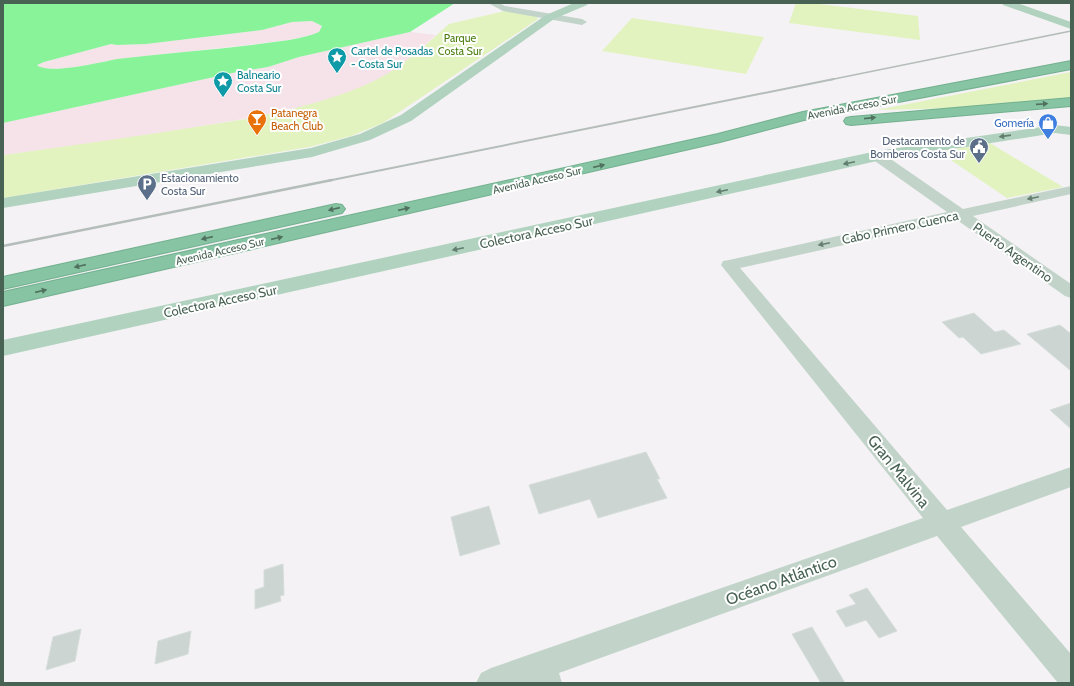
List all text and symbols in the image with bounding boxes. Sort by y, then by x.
park label: Parque Costa Sur [438,31,483,58]
place label: Cartel de Posadas - Costa Sur [351,44,434,71]
place icon: Cartel de Posadas - Costa Sur [326,46,348,74]
place label: Balneario Costa Sur [237,68,282,95]
place icon: Balneario Costa Sur [212,70,234,98]
street label: Avenida Acceso Sur [806,91,898,123]
one-way arrow [1036,101,1048,108]
place label: Patanegra Beach Club [271,106,323,133]
bar icon: Patanegra Beach Club [246,108,268,136]
shop icon: Gomería [1037,112,1059,140]
one-way arrow [864,115,876,121]
place label: Gomería [994,116,1035,130]
one-way arrow [999,133,1011,139]
place label: Destacamento de Bomberos Costa Sur [870,134,966,161]
public building icon: Destacamento de Bomberos Costa Sur [968,136,990,164]
one-way arrow [843,160,855,166]
one-way arrow [593,162,605,168]
street label: Avenida Acceso Sur [491,163,583,197]
place label: Estacionamiento Costa Sur [161,171,239,198]
parking icon: Estacionamiento Costa Sur [136,173,158,201]
one-way arrow [716,188,728,194]
one-way arrow [1027,196,1039,202]
one-way arrow [398,206,410,212]
one-way arrow [328,207,340,213]
street label: Cabo Primero Cuenca [840,207,960,247]
street label: Colectora Acceso Sur [478,212,595,252]
street label: Puerto Argentino [970,219,1056,285]
street label: Avenida Acceso Sur [174,234,266,268]
one-way arrow [271,234,283,240]
one-way arrow [201,235,213,241]
one-way arrow [818,241,830,247]
one-way arrow [452,246,465,252]
one-way arrow [74,263,86,269]
street label: Colectora Acceso Sur [162,281,279,321]
one-way arrow [35,287,47,293]
street label: Gran Malvina [864,431,934,512]
street label: Océano Atlántico [723,552,839,609]

